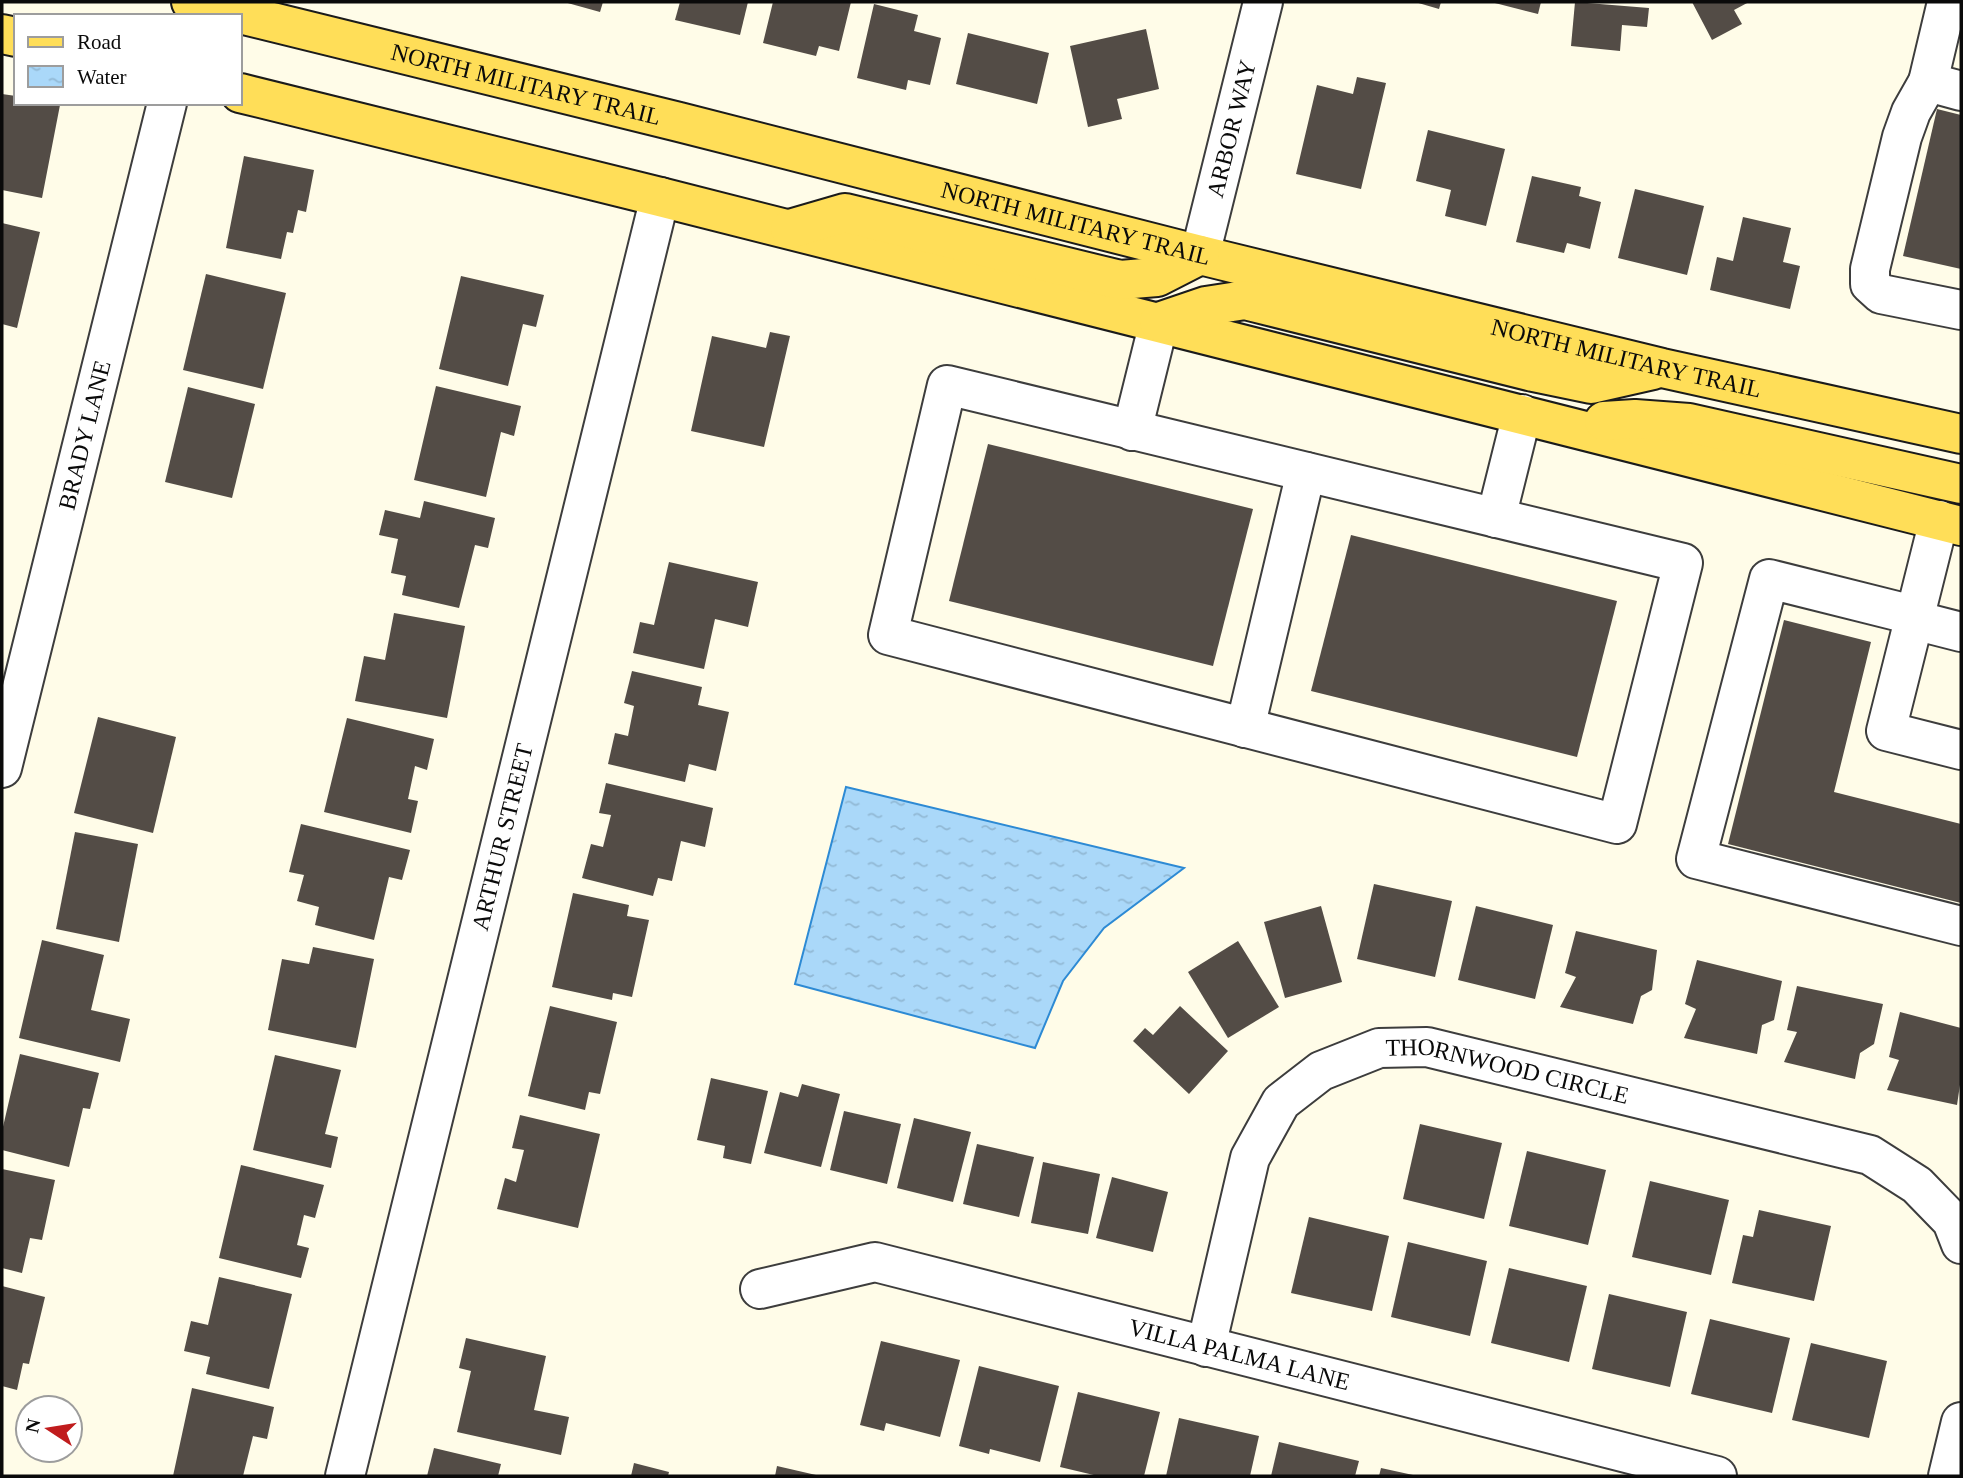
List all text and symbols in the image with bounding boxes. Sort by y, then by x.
legend [14,14,242,105]
text: Road [77,30,122,54]
street label: NORTH MILITARY TRAIL [389,39,664,130]
street label: ARBOR WAY [1202,57,1261,200]
text: Water [77,65,127,89]
street label: NORTH MILITARY TRAIL [938,176,1213,270]
street label: NORTH MILITARY TRAIL [1489,314,1764,403]
street label: BRADY LANE [54,358,116,513]
street label: ARTHUR STREET [467,741,538,933]
street label: THORNWOOD CIRCLE [1385,1034,1632,1109]
street label: VILLA PALMA LANE [1126,1314,1353,1395]
north arrow [14,1394,84,1464]
text: N [21,1416,45,1434]

